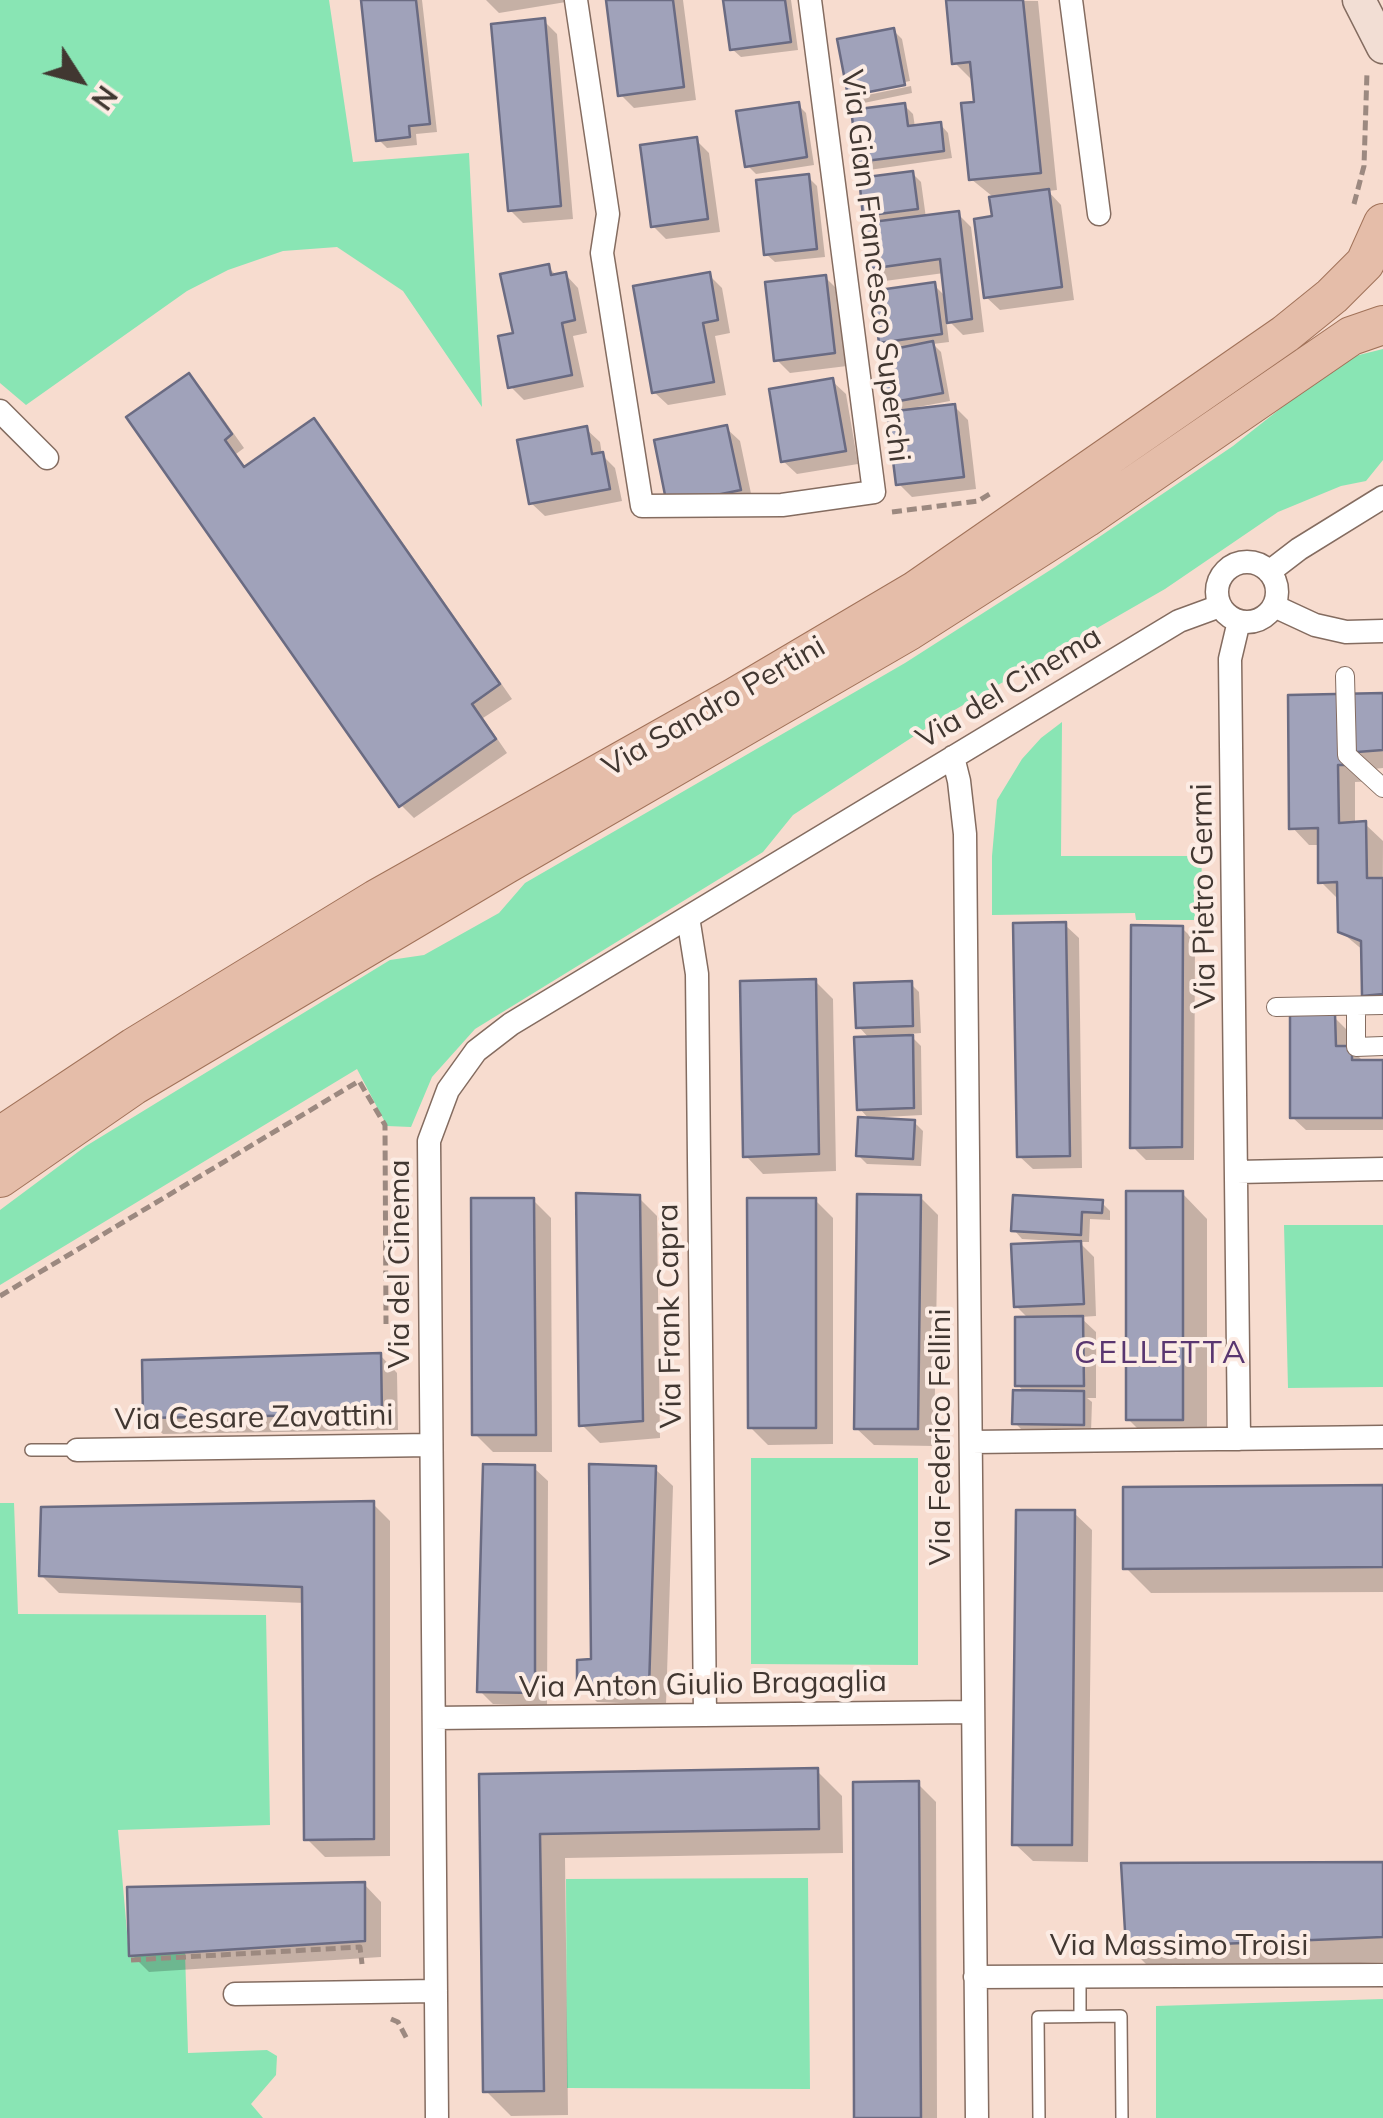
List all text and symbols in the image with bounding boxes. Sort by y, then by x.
north arrow [30,30,130,130]
street label: Via Gian Francesco Superchi [833,68,917,464]
text: N [84,79,125,117]
street label: Via del Cinema [910,619,1108,757]
street label: Via Sandro Pertini [596,629,832,785]
street label: Via Pietro Germi [1184,783,1224,1009]
street label: Via del Cinema [382,1159,418,1369]
street label: Via Frank Capra [650,1203,690,1429]
street label: Via Federico Fellini [923,1308,959,1566]
district label: CELLETTA [1074,1334,1248,1372]
street label: Via Cesare Zavattini [114,1398,394,1438]
street label: Via Anton Giulio Bragaglia [519,1664,887,1706]
street label: Via Massimo Troisi [1050,1928,1308,1964]

